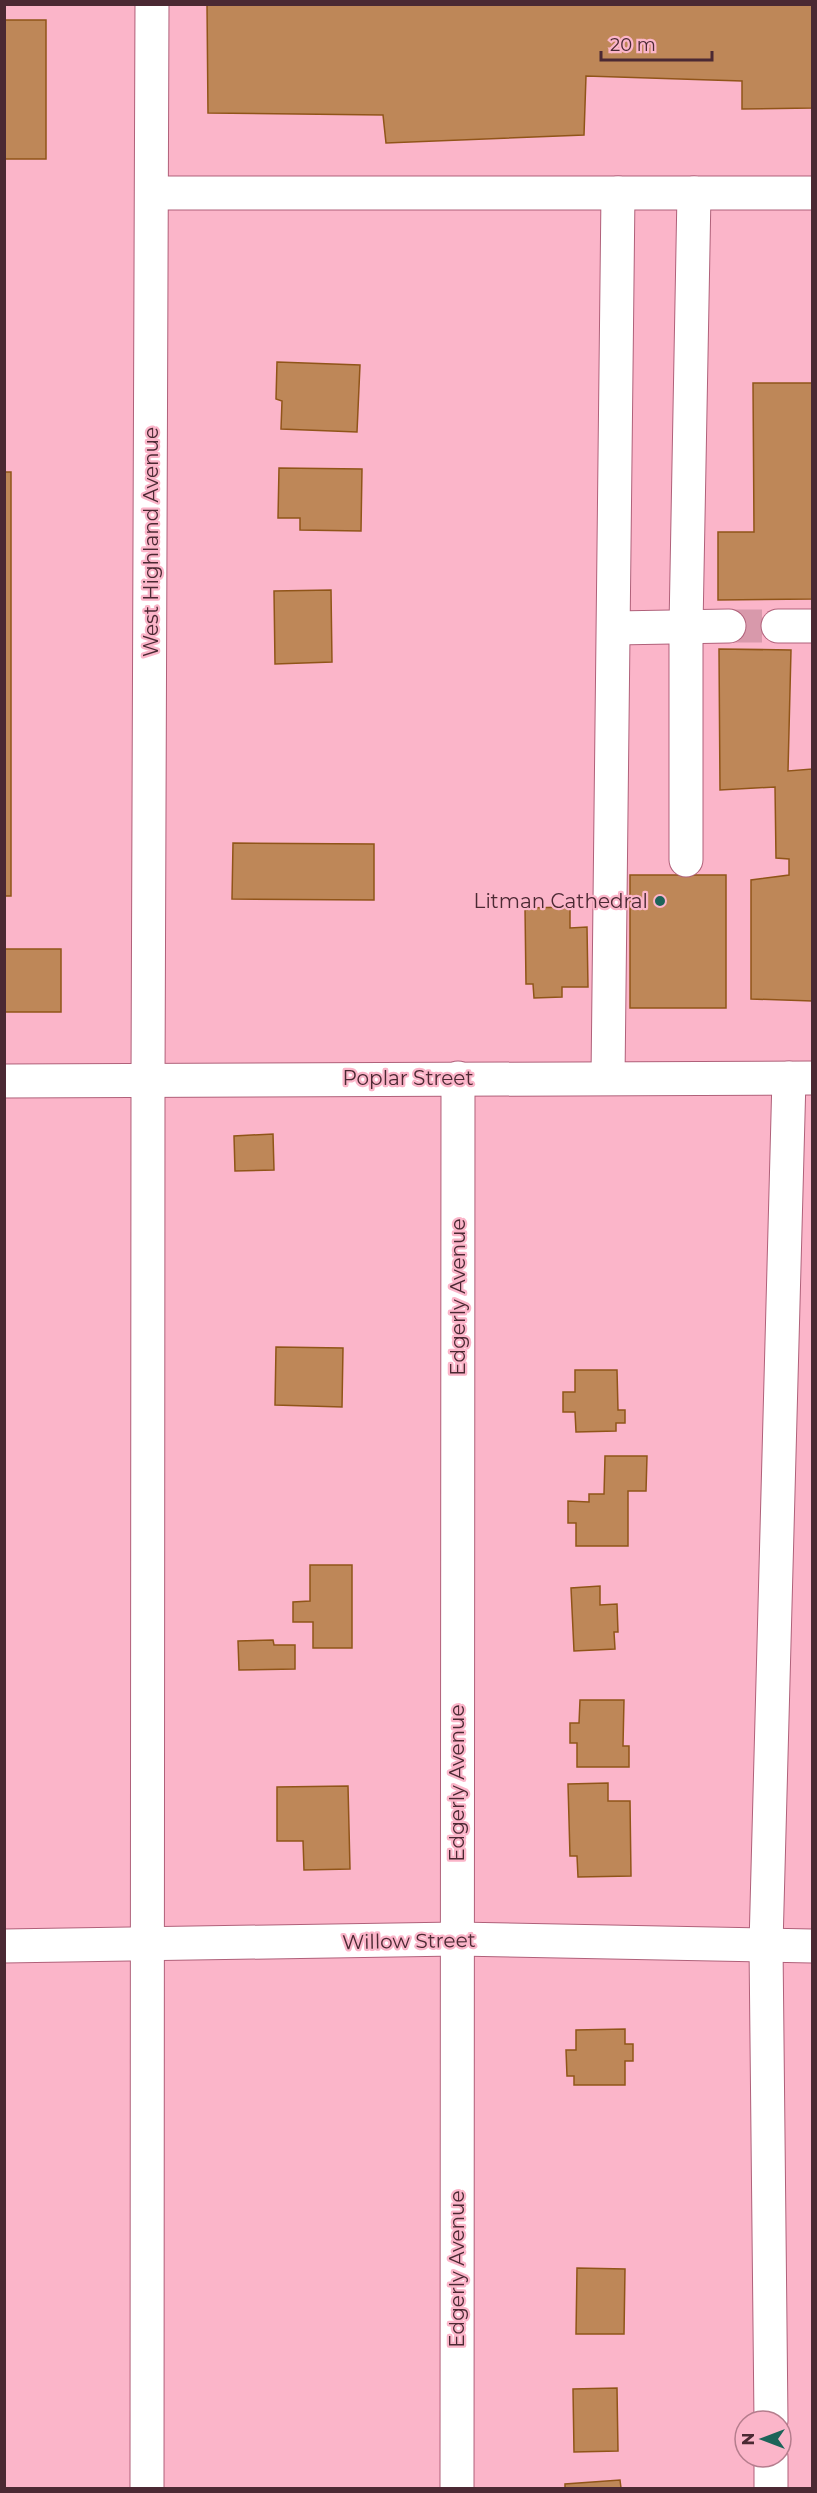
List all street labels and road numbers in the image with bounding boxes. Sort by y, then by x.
street label: West Highland Avenue [139,427,163,657]
street label: Poplar Street [342,1066,474,1090]
street label: Edgerly Avenue [446,1218,470,1376]
street label: Edgerly Avenue [445,1704,469,1862]
street label: Willow Street [342,1928,476,1954]
street label: Edgerly Avenue [445,2190,469,2348]

